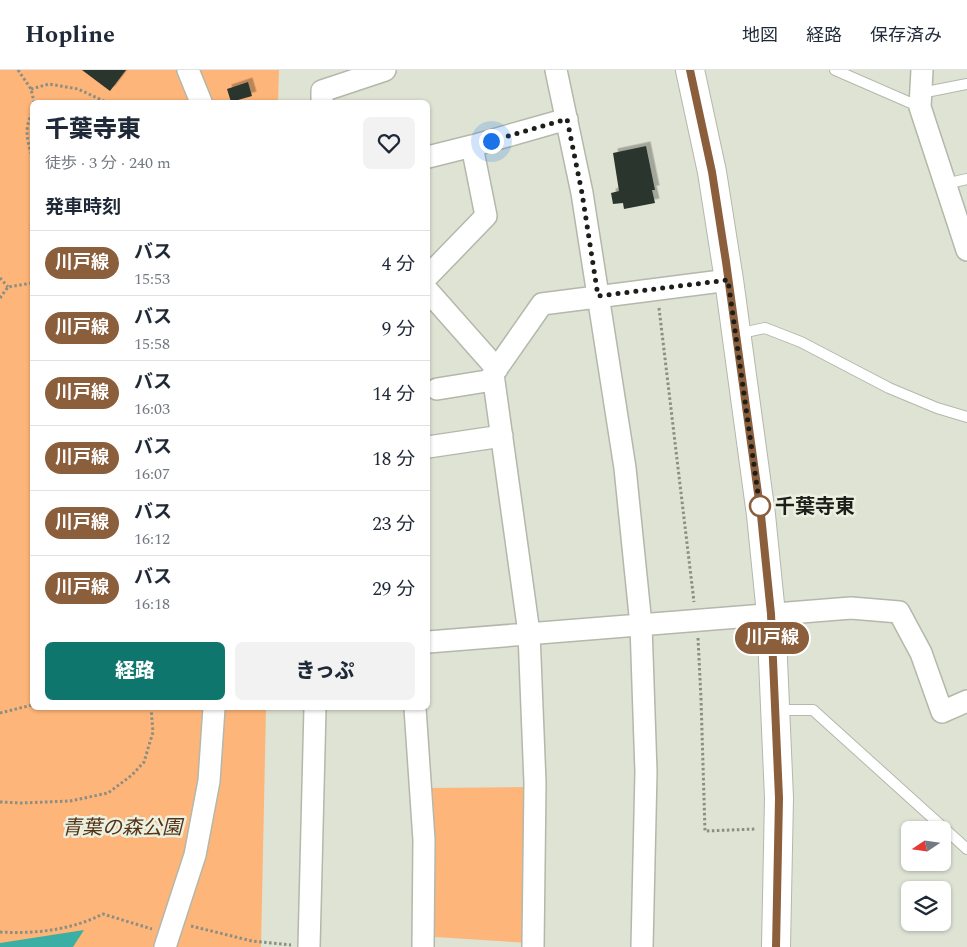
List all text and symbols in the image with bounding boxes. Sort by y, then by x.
text: Hopline [25,17,115,53]
text: 地図 [742,22,778,49]
text: 経路 [806,22,842,49]
text: 保存済み [870,22,942,49]
text: 千葉寺東 [45,112,141,148]
button: heart [363,117,415,169]
your location [479,129,504,154]
text: 徒歩 · 3 分 · 240 m [45,151,171,175]
text: 発車時刻 [45,193,121,222]
text: バス [134,238,172,267]
text: 川戸線 [55,249,109,276]
text: 4 分 [382,250,415,279]
text: 15:53 [134,267,170,291]
text: バス [134,303,172,332]
text: 川戸線 [55,314,109,341]
text: 9 分 [382,315,415,344]
text: 15:58 [134,332,170,356]
text: バス [134,368,172,397]
text: 川戸線 [55,379,109,406]
text: 14 分 [372,380,415,409]
text: 16:03 [134,397,170,421]
text: バス [134,433,172,462]
text: 川戸線 [55,444,109,471]
text: 18 分 [372,445,415,474]
text: 16:07 [134,462,170,486]
place label: 千葉寺東 [775,492,855,522]
marker: 千葉寺東 [749,495,771,517]
text: バス [134,498,172,527]
text: 川戸線 [55,509,109,536]
text: 23 分 [372,510,415,539]
text: 16:12 [134,527,170,551]
text: バス [134,563,172,592]
text: 川戸線 [55,574,109,601]
text: 29 分 [372,575,415,604]
text: 16:18 [134,592,170,616]
line badge: 川戸線 [743,622,801,654]
text: 川戸線 [745,624,799,651]
button: 経路 [45,642,225,700]
button: きっぷ [235,642,415,700]
park label: 青葉の森公園 [62,813,185,843]
north arrow [901,821,951,871]
map controls [901,821,951,931]
button: layers [901,881,951,931]

